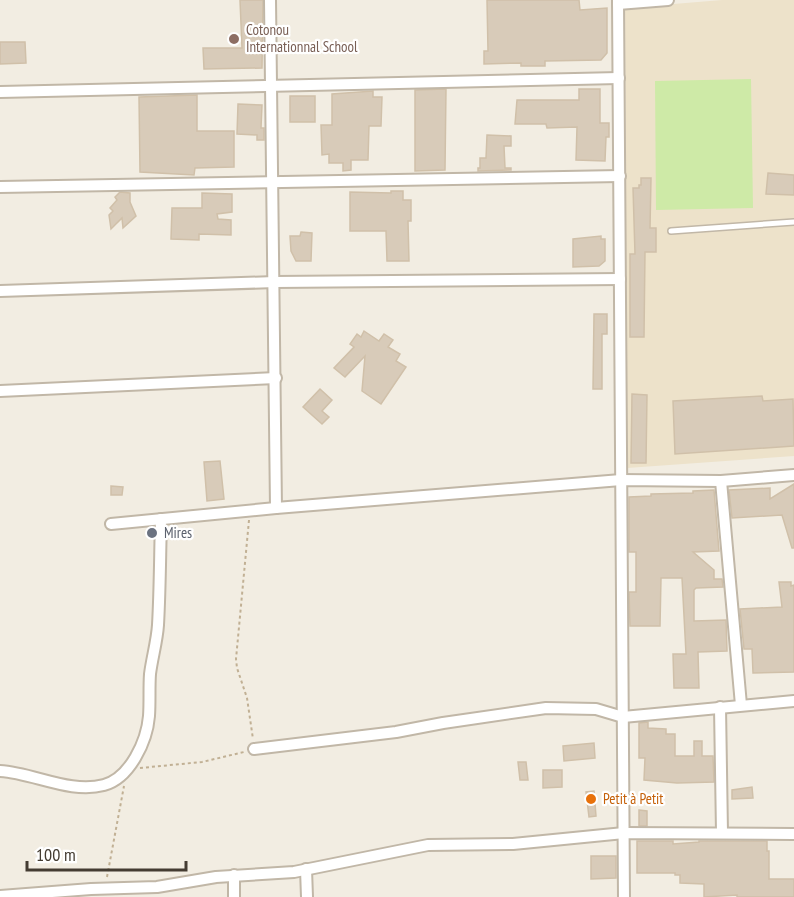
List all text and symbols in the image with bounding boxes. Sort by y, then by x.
place label: Cotonou Internationnal School [246,20,358,56]
marker: Cotonou Internationnal School [227,32,241,46]
place label: Mires [164,523,192,542]
marker: Mires [145,526,159,540]
place label: Petit à Petit [603,789,663,808]
marker: Petit à Petit [584,792,598,806]
scale bar [27,834,186,872]
text: 100 m [36,843,76,866]

